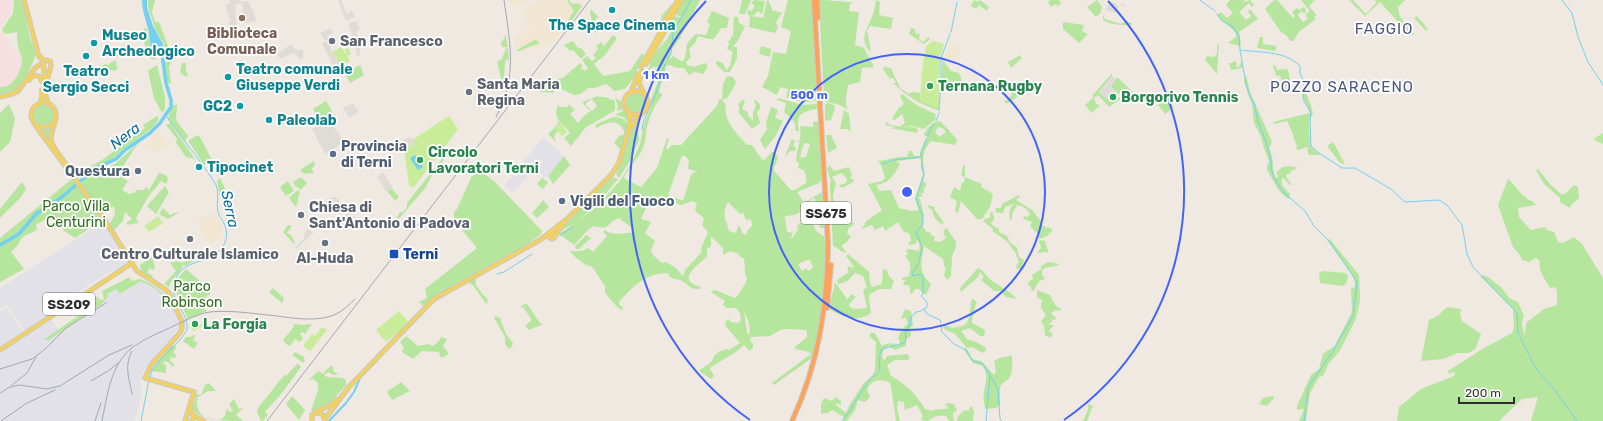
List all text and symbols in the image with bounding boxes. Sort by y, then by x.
marker: The Space Cinema [607,5,617,15]
marker: Biblioteca Comunale [237,13,247,23]
place label: The Space Cinema [548,17,676,34]
district label: FAGGIO [1355,20,1413,38]
place label: Biblioteca Comunale [207,25,277,58]
place label: Museo Archeologico [102,27,195,60]
place label: San Francesco [340,33,443,50]
marker: San Francesco [327,36,337,46]
marker: Museo Archeologico [89,38,99,48]
marker: Teatro Sergio Secci [81,51,91,61]
place label: Teatro comunale Giuseppe Verdi [236,61,353,94]
place label: Teatro Sergio Secci [43,63,129,96]
text: 1 km [643,68,669,82]
marker: Teatro comunale Giuseppe Verdi [223,72,233,82]
place label: Santa Maria Regina [477,76,560,109]
place label: Ternana Rugby [938,78,1043,95]
district label: POZZO SARACENO [1270,78,1414,96]
marker: Ternana Rugby [925,81,935,91]
marker: Santa Maria Regina [464,87,474,97]
text: 500 m [790,88,828,102]
place label: Borgorivo Tennis [1121,89,1239,106]
marker: Borgorivo Tennis [1108,92,1118,102]
place label: GC2 [203,98,232,115]
marker: GC2 [235,101,245,111]
place label: Paleolab [277,112,337,129]
marker: Paleolab [264,115,274,125]
water label: Nera [106,119,144,153]
place label: Provincia di Terni [341,138,407,171]
place label: Circolo Lavoratori Terni [428,144,539,177]
marker: Provincia di Terni [328,149,338,159]
marker: Circolo Lavoratori Terni [415,155,425,165]
place label: Tipocinet [207,159,274,176]
marker: Tipocinet [194,162,204,172]
place label: Questura [65,163,130,180]
marker: Questura [133,166,143,176]
centre of rings [900,185,914,199]
water label: Serra [217,189,243,230]
place label: Vigili del Fuoco [570,193,675,210]
marker: Vigili del Fuoco [557,196,567,206]
park label: Parco Villa Centurini [42,198,110,231]
place label: Chiesa di Sant'Antonio di Padova [309,199,470,232]
road number: SS675 [801,202,851,224]
marker: Chiesa di Sant'Antonio di Padova [296,210,306,220]
marker: Centro Culturale Islamico [185,234,195,244]
marker: Al-Huda [320,238,330,248]
place label: Centro Culturale Islamico [101,246,279,263]
place label: Terni [403,246,438,263]
marker: Terni [388,248,400,260]
place label: Al-Huda [296,250,354,267]
park label: Parco Robinson [162,278,222,311]
road number: SS209 [43,293,95,315]
place label: La Forgia [203,316,267,333]
marker: La Forgia [190,319,200,329]
scale bar [1459,379,1514,405]
text: 200 m [1465,386,1501,400]

